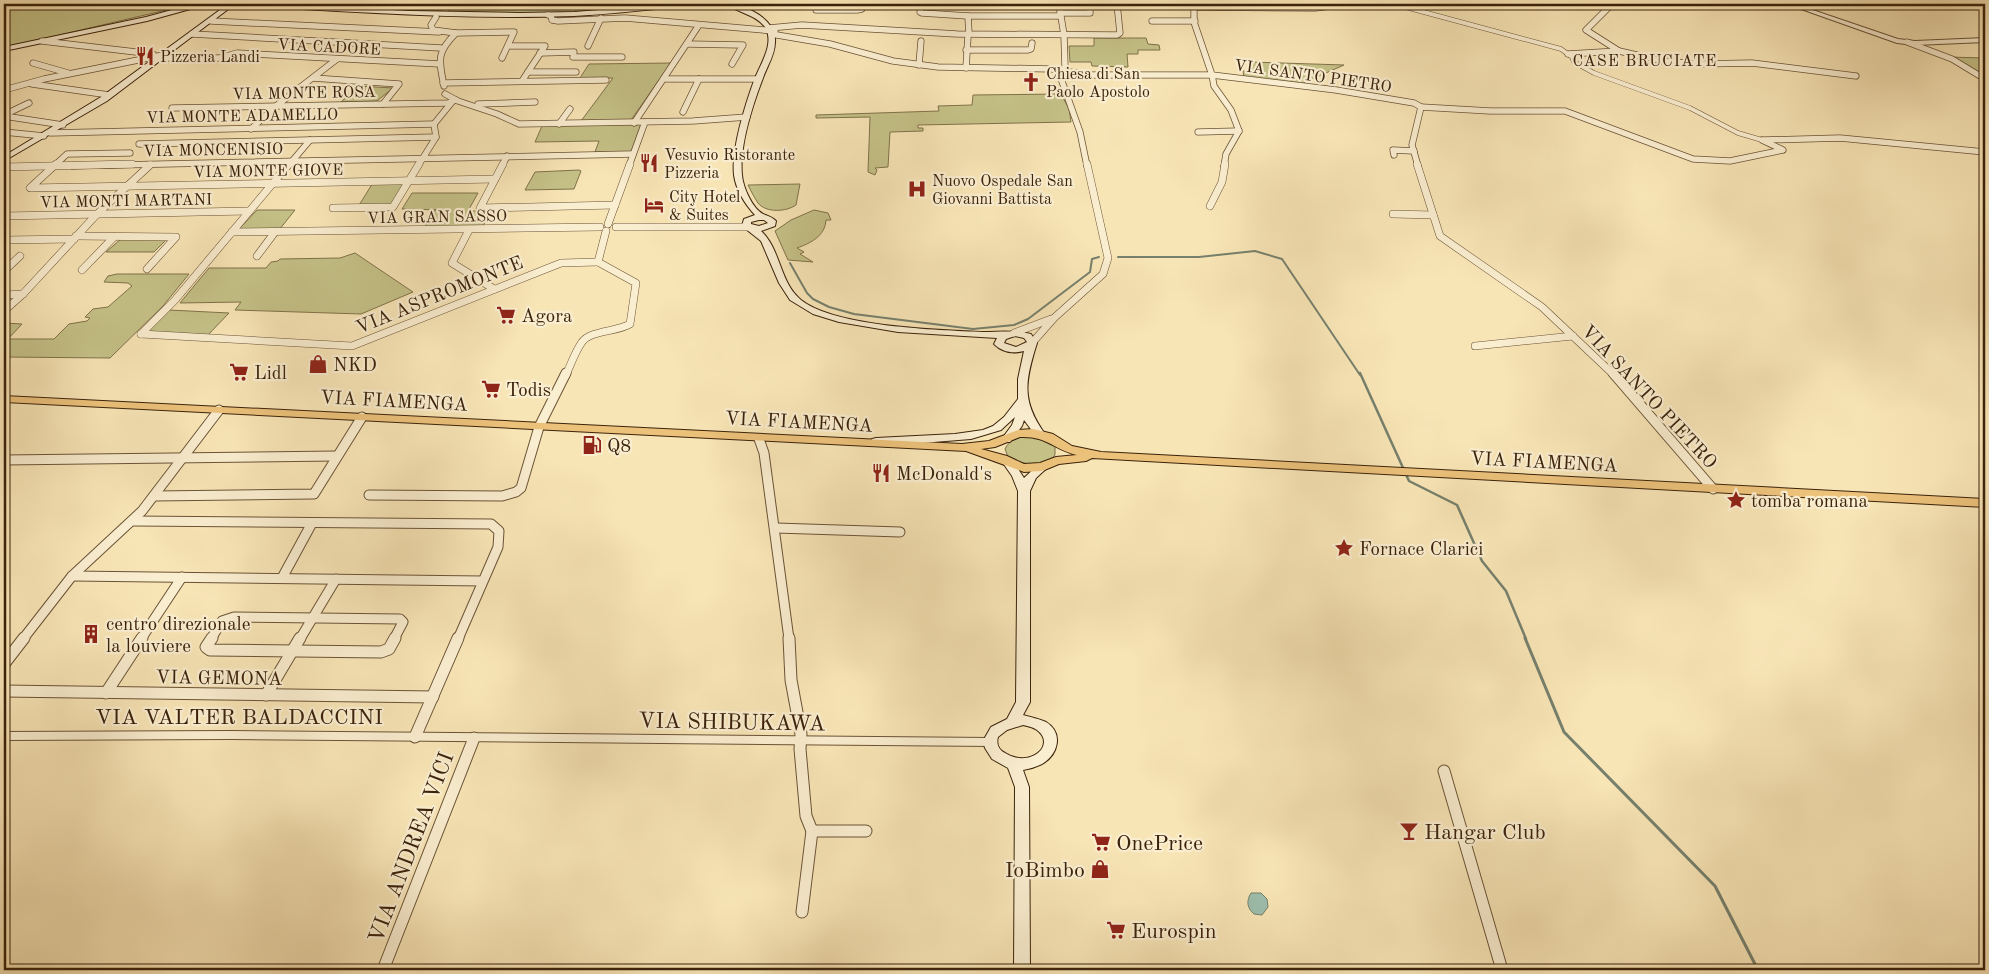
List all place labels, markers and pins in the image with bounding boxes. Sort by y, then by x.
restaurant icon: Pizzeria Landi [134,45,156,67]
place label: Pizzeria Landi [160,50,260,66]
place label: Chiesa di San Paolo Apostolo [1046,67,1150,101]
church icon: Chiesa di San Paolo Apostolo [1020,71,1042,93]
place label: Vesuvio Ristorante Pizzeria [664,148,795,182]
restaurant icon: Vesuvio Ristorante Pizzeria [638,152,660,174]
place label: Nuovo Ospedale San Giovanni Battista [932,174,1073,208]
hospital icon: Nuovo Ospedale San Giovanni Battista [906,178,928,200]
place label: City Hotel & Suites [669,190,740,224]
hotel icon: City Hotel & Suites [643,194,665,216]
supermarket icon: Agora [495,304,517,326]
place label: Agora [521,308,573,327]
shop icon: NKD [307,353,329,375]
place label: NKD [333,357,377,376]
supermarket icon: Lidl [228,361,250,383]
place label: Lidl [254,365,287,384]
supermarket icon: Todis [480,378,502,400]
place label: Todis [506,382,551,401]
fuel station icon: Q8 [581,434,603,456]
place label: Q8 [607,438,631,457]
restaurant icon: McDonald's [870,462,892,484]
place label: McDonald's [896,466,992,485]
place icon: tomba romana [1725,489,1747,511]
place label: tomba romana [1751,493,1869,512]
place icon: Fornace Clarici [1333,537,1355,559]
place label: Fornace Clarici [1359,541,1483,560]
place label: centro direzionale la louviere [106,616,250,657]
building icon: centro direzionale la louviere [80,623,102,645]
bar icon: Hangar Club [1398,820,1420,842]
place label: Hangar Club [1424,822,1546,844]
supermarket icon: OnePrice [1090,831,1112,853]
place label: OnePrice [1116,833,1203,855]
shop icon: IoBimbo [1089,858,1111,880]
place label: IoBimbo [1005,860,1085,882]
supermarket icon: Eurospin [1105,919,1127,941]
place label: Eurospin [1131,921,1217,943]

